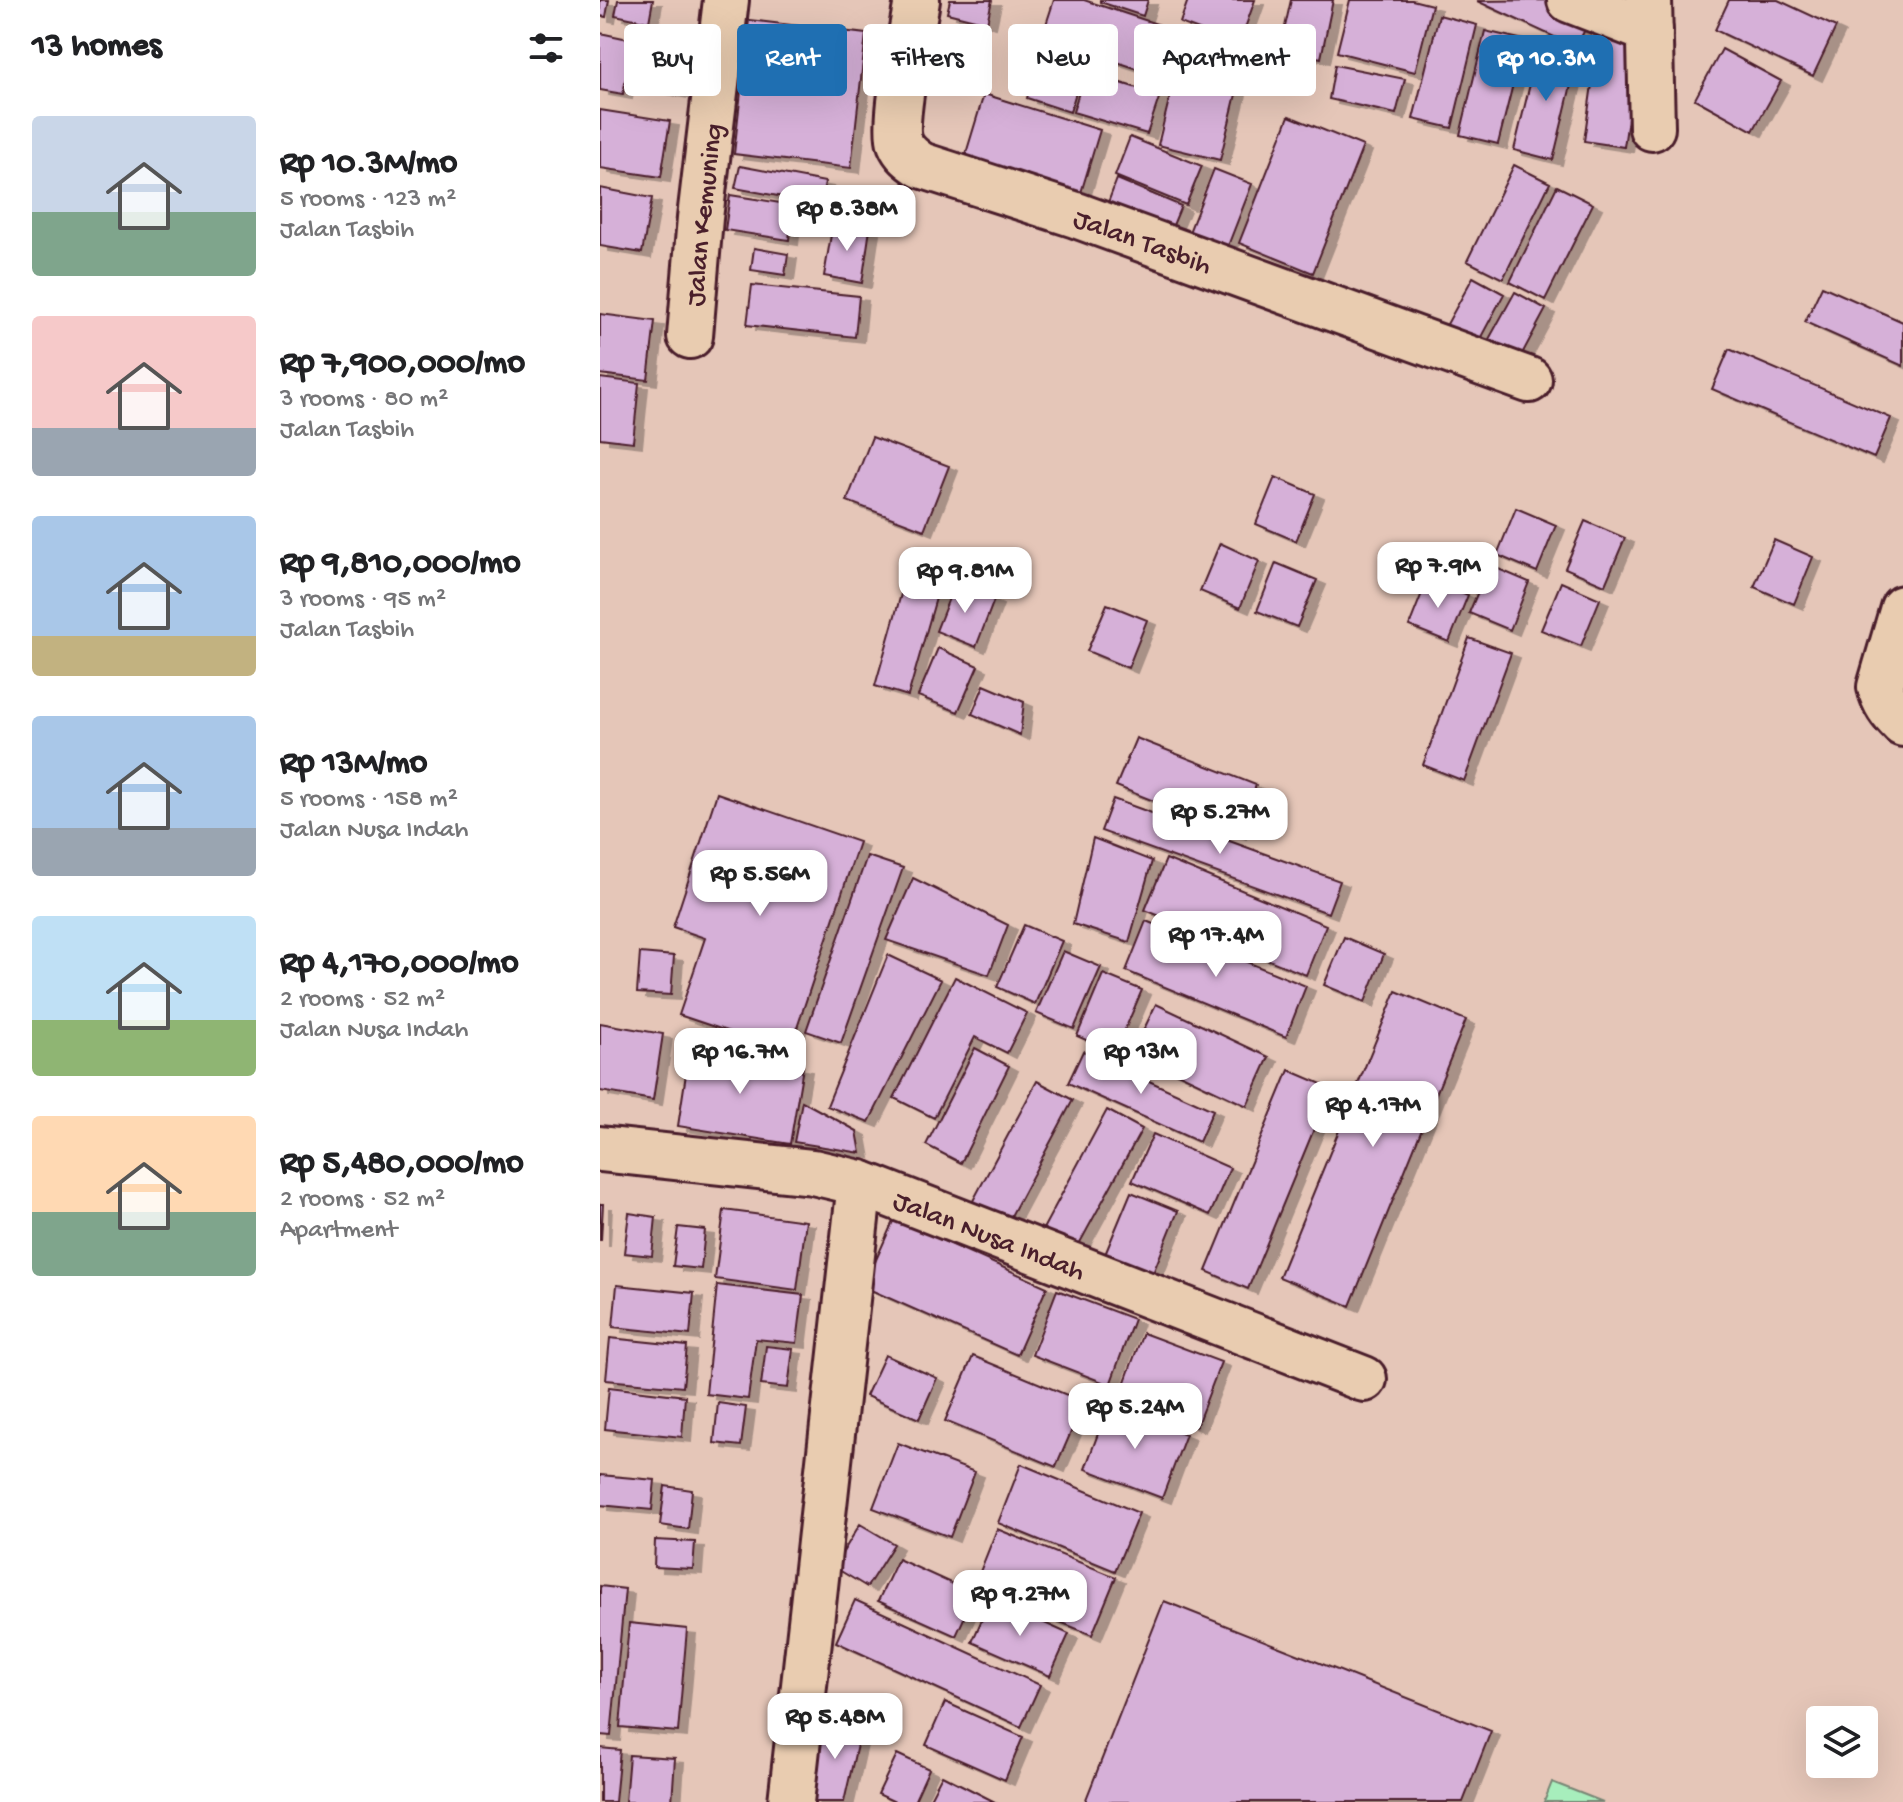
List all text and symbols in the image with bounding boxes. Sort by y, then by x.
chip: Buy [624,24,721,96]
chip: Rent [737,24,847,96]
chip: Filters [863,24,992,96]
chip: New [1008,24,1118,96]
chip: Apartment [1134,24,1316,96]
icon: filters [524,26,568,70]
text: 13 homes [32,28,162,68]
pin: Rp 10.3M [1463,35,1629,103]
text: Rp 10.3M [1497,45,1595,76]
street label: Jalan Kemuning [681,122,732,308]
text: Rp 10.3M/mo [280,145,458,185]
icon: home [96,148,192,244]
text: 5 rooms · 123 m² [280,185,456,216]
pin: Rp 8.38M [764,185,930,253]
text: Rp 8.38M [797,195,897,226]
street label: Jalan Tasbih [1068,203,1215,284]
text: Jalan Tasbih [280,216,414,247]
text: Rp 7,900,000/mo [280,345,525,385]
icon: home [96,348,192,444]
text: 3 rooms · 80 m² [280,385,448,416]
text: Jalan Tasbih [280,416,414,447]
pin: Rp 7.9M [1364,542,1512,610]
text: Rp 9,810,000/mo [280,545,521,585]
pin: Rp 9.81M [882,547,1048,615]
icon: home [96,548,192,644]
text: Rp 7.9M [1395,552,1481,583]
text: Rp 9.81M [917,557,1013,588]
text: 3 rooms · 95 m² [280,585,446,616]
text: Jalan Tasbih [280,616,414,647]
text: Rp 13M/mo [280,745,428,785]
icon: home [96,748,192,844]
text: 5 rooms · 158 m² [280,785,458,816]
pin: Rp 5.27M [1137,788,1303,856]
text: Rp 5.27M [1171,798,1269,829]
text: Jalan Nusa Indah [280,816,468,847]
pin: Rp 5.56M [677,850,843,918]
text: Rp 5.56M [710,860,810,891]
pin: Rp 17.4M [1133,911,1299,979]
text: Rp 17.4M [1168,921,1264,952]
text: Rp 4,170,000/mo [280,945,519,985]
icon: home [96,948,192,1044]
text: 2 rooms · 52 m² [280,985,445,1016]
text: Jalan Nusa Indah [280,1016,468,1047]
pin: Rp 16.7M [657,1028,823,1096]
pin: Rp 13M [1076,1028,1206,1096]
text: Rp 16.7M [692,1038,788,1069]
text: Rp 13M [1104,1038,1178,1069]
pin: Rp 4.17M [1290,1081,1456,1149]
text: Rp 4.17M [1325,1091,1421,1122]
text: Rp 5,480,000/mo [280,1145,524,1185]
icon: home [96,1148,192,1244]
text: 2 rooms · 52 m² [280,1185,445,1216]
street label: Jalan Nusa Indah [888,1186,1089,1290]
text: Apartment [280,1216,397,1247]
pin: Rp 5.24M [1052,1383,1218,1451]
text: Rp 5.24M [1086,1393,1184,1424]
pin: Rp 9.27M [937,1570,1103,1638]
text: Rp 9.27M [971,1580,1069,1611]
pin: Rp 5.48M [752,1693,918,1761]
text: Rp 5.48M [786,1703,885,1734]
map controls [1806,1706,1878,1778]
button: layers [1806,1706,1878,1778]

